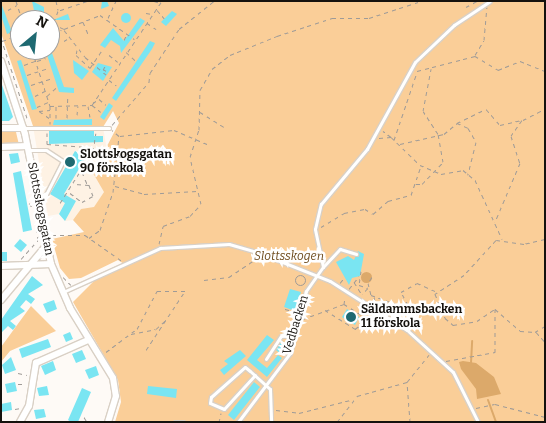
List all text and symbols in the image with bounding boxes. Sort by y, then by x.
north arrow [10,10,60,60]
text: N [33,12,51,32]
place label: Slottskogsgatan 90 förskola [80,148,172,176]
marker: Slottskogsgatan 90 förskola [64,156,76,168]
street label: Slottsskogsgatan [24,161,56,257]
park label: Slottsskogen [254,250,324,264]
street label: Vedbacken [280,294,312,356]
place label: Säldammsbacken 11 förskola [361,303,462,331]
marker: Säldammsbacken 11 förskola [345,311,357,323]

